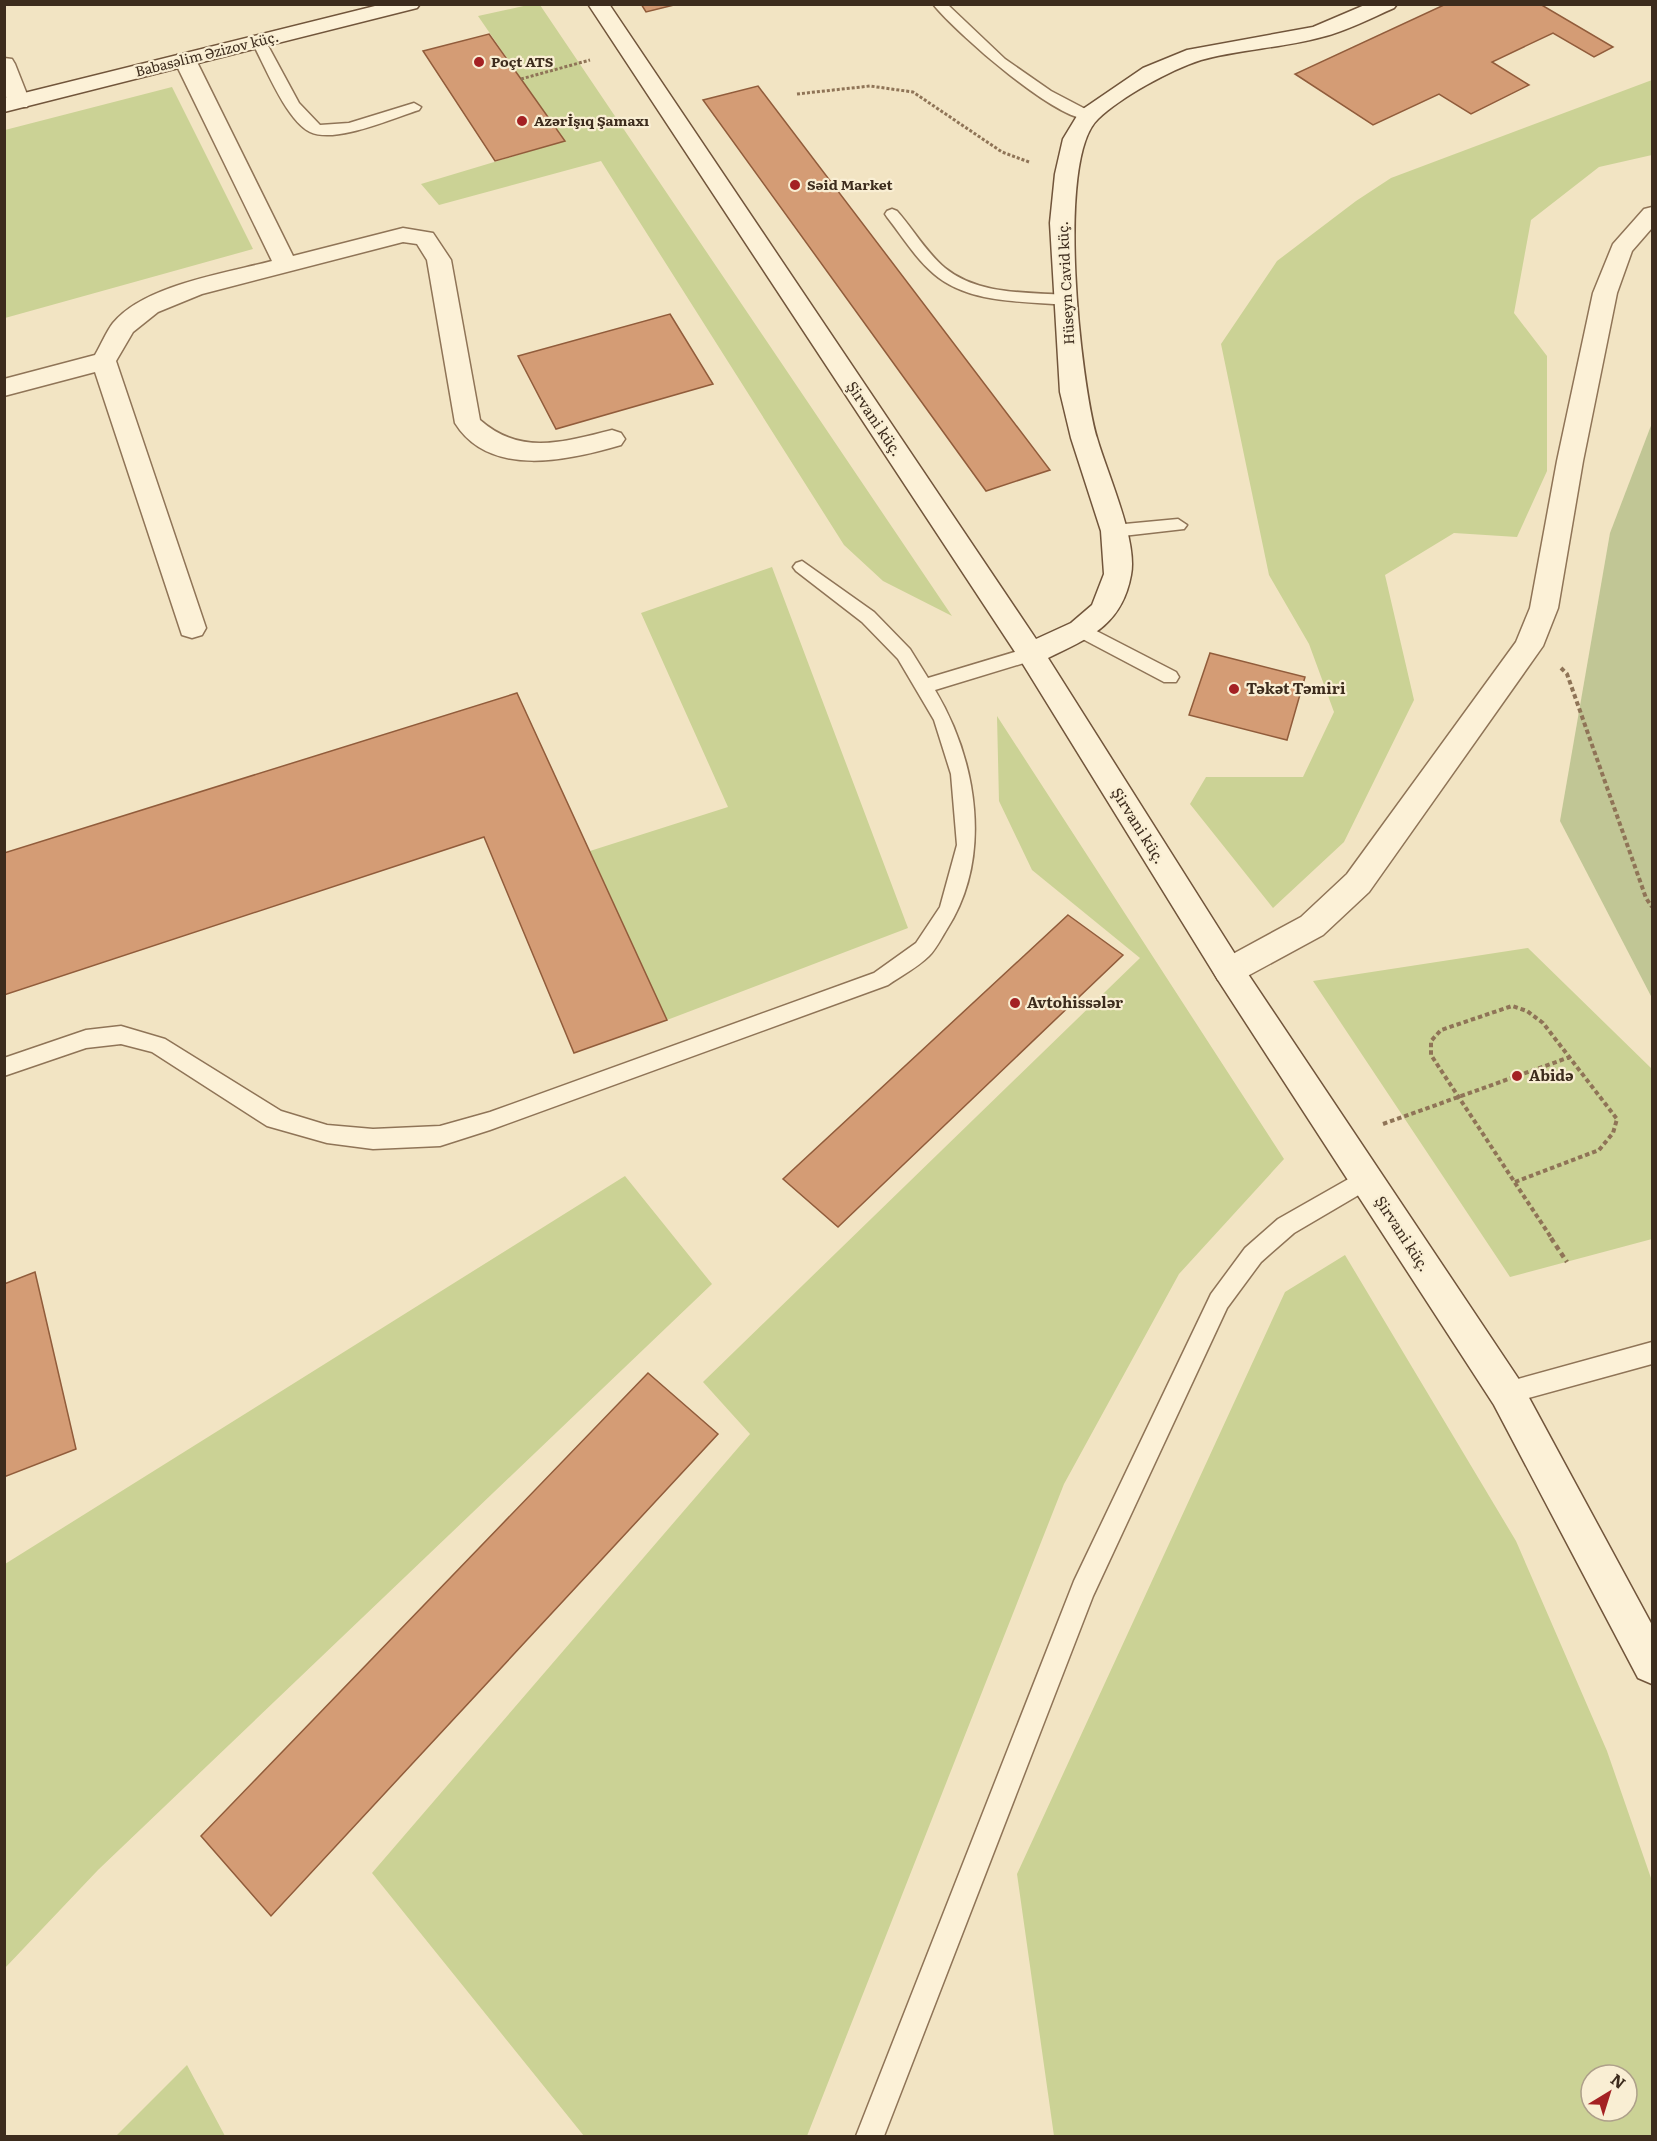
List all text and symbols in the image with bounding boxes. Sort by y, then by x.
street label: Babasəlim Əzizov küç. [133,25,281,81]
place label: Poçt ATS [491,51,554,71]
marker: Poçt ATS [472,55,486,69]
place label: Azərİşıq Şamaxı [534,110,649,130]
marker: Azərİşıq Şamaxı [515,114,529,128]
place label: Səid Market [807,174,894,194]
marker: Səid Market [788,178,802,192]
street label: Hüseyn Cavid küç. [1052,221,1078,345]
street label: Şirvani küç. [842,376,909,460]
place label: Təkət Təmiri [1246,676,1346,699]
marker: Təkət Təmiri [1227,682,1241,696]
street label: Şirvani küç. [1107,782,1172,868]
place label: Avtohissələr [1027,990,1123,1013]
marker: Avtohissələr [1008,996,1022,1010]
place label: Abidə [1529,1063,1574,1086]
marker: Abidə [1510,1069,1524,1083]
street label: Şirvani küç. [1370,1191,1436,1276]
north arrow [1579,2063,1639,2123]
text: N [1606,2067,1632,2094]

